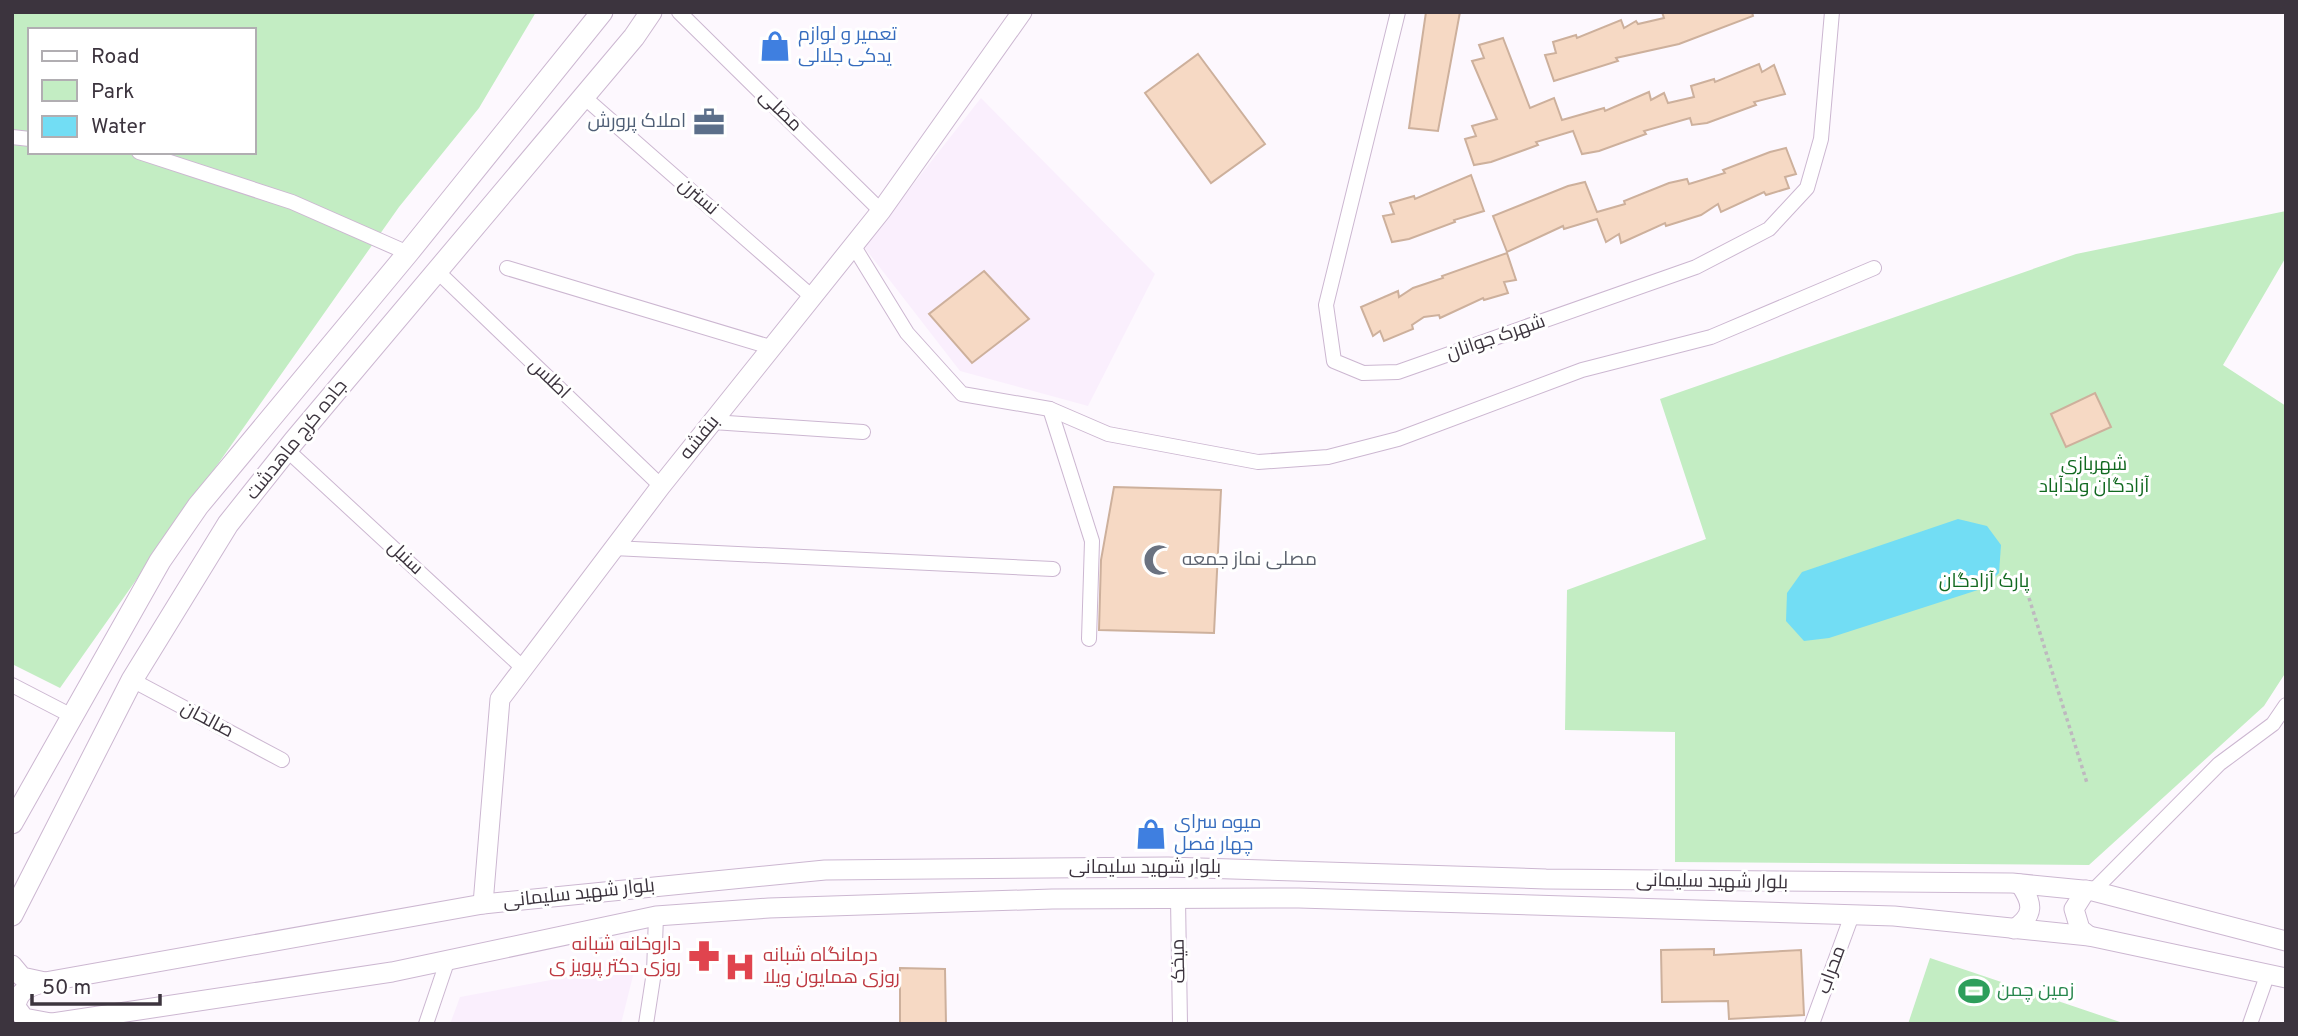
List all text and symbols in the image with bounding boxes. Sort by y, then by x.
place label: تعمیر و لوازم یدکی جلالی [798,23,897,69]
legend [28,28,256,154]
shop icon: تعمیر و لوازم یدکی جلالی [758,29,792,63]
text: Road [91,44,140,71]
text: Park [91,79,134,106]
street label: مصلی [753,85,807,137]
office icon: املاک پرورش [692,105,726,139]
place label: املاک پرورش [587,110,686,134]
text: Water [91,114,146,141]
street label: نسترن [673,173,723,221]
street label: شهرک جوانان [1443,310,1549,366]
street label: اطلس [523,353,575,405]
street label: جاده کرج ماهدشت [241,375,353,505]
street label: بنفشه [675,411,725,465]
park label: شهربازی آزادگان ولدآباد [2039,453,2149,499]
street label: سنبل [382,536,428,580]
mosque icon: مصلی نماز جمعه [1142,543,1176,577]
place label: مصلی نماز جمعه [1182,548,1317,572]
park label: پارک آزادگان [1939,570,2029,594]
street label: صالحان [177,696,237,744]
place label: میوه سرای چهار فصل [1174,811,1262,857]
shop icon: میوه سرای چهار فصل [1134,817,1168,851]
street label: بلوار شهید سلیمانی [1069,856,1221,880]
street label: بلوار شهید سلیمانی [1636,869,1788,895]
street label: بلوار شهید سلیمانی [502,874,656,914]
place label: داروخانه شبانه روزی دکتر پرویز ی [549,933,681,979]
street label: میخک [1167,938,1191,984]
pharmacy icon: داروخانه شبانه روزی دکتر پرویز ی [687,939,721,973]
street label: محراب [1812,943,1852,997]
place label: درمانگاه شبانه روزی همایون ویلا [763,944,900,990]
hospital icon: درمانگاه شبانه روزی همایون ویلا [723,950,757,984]
scale bar [32,962,159,1006]
sports icon: زمین چمن [1957,974,1991,1008]
text: 50 m [42,975,91,1002]
place label: زمین چمن [1997,979,2074,1003]

